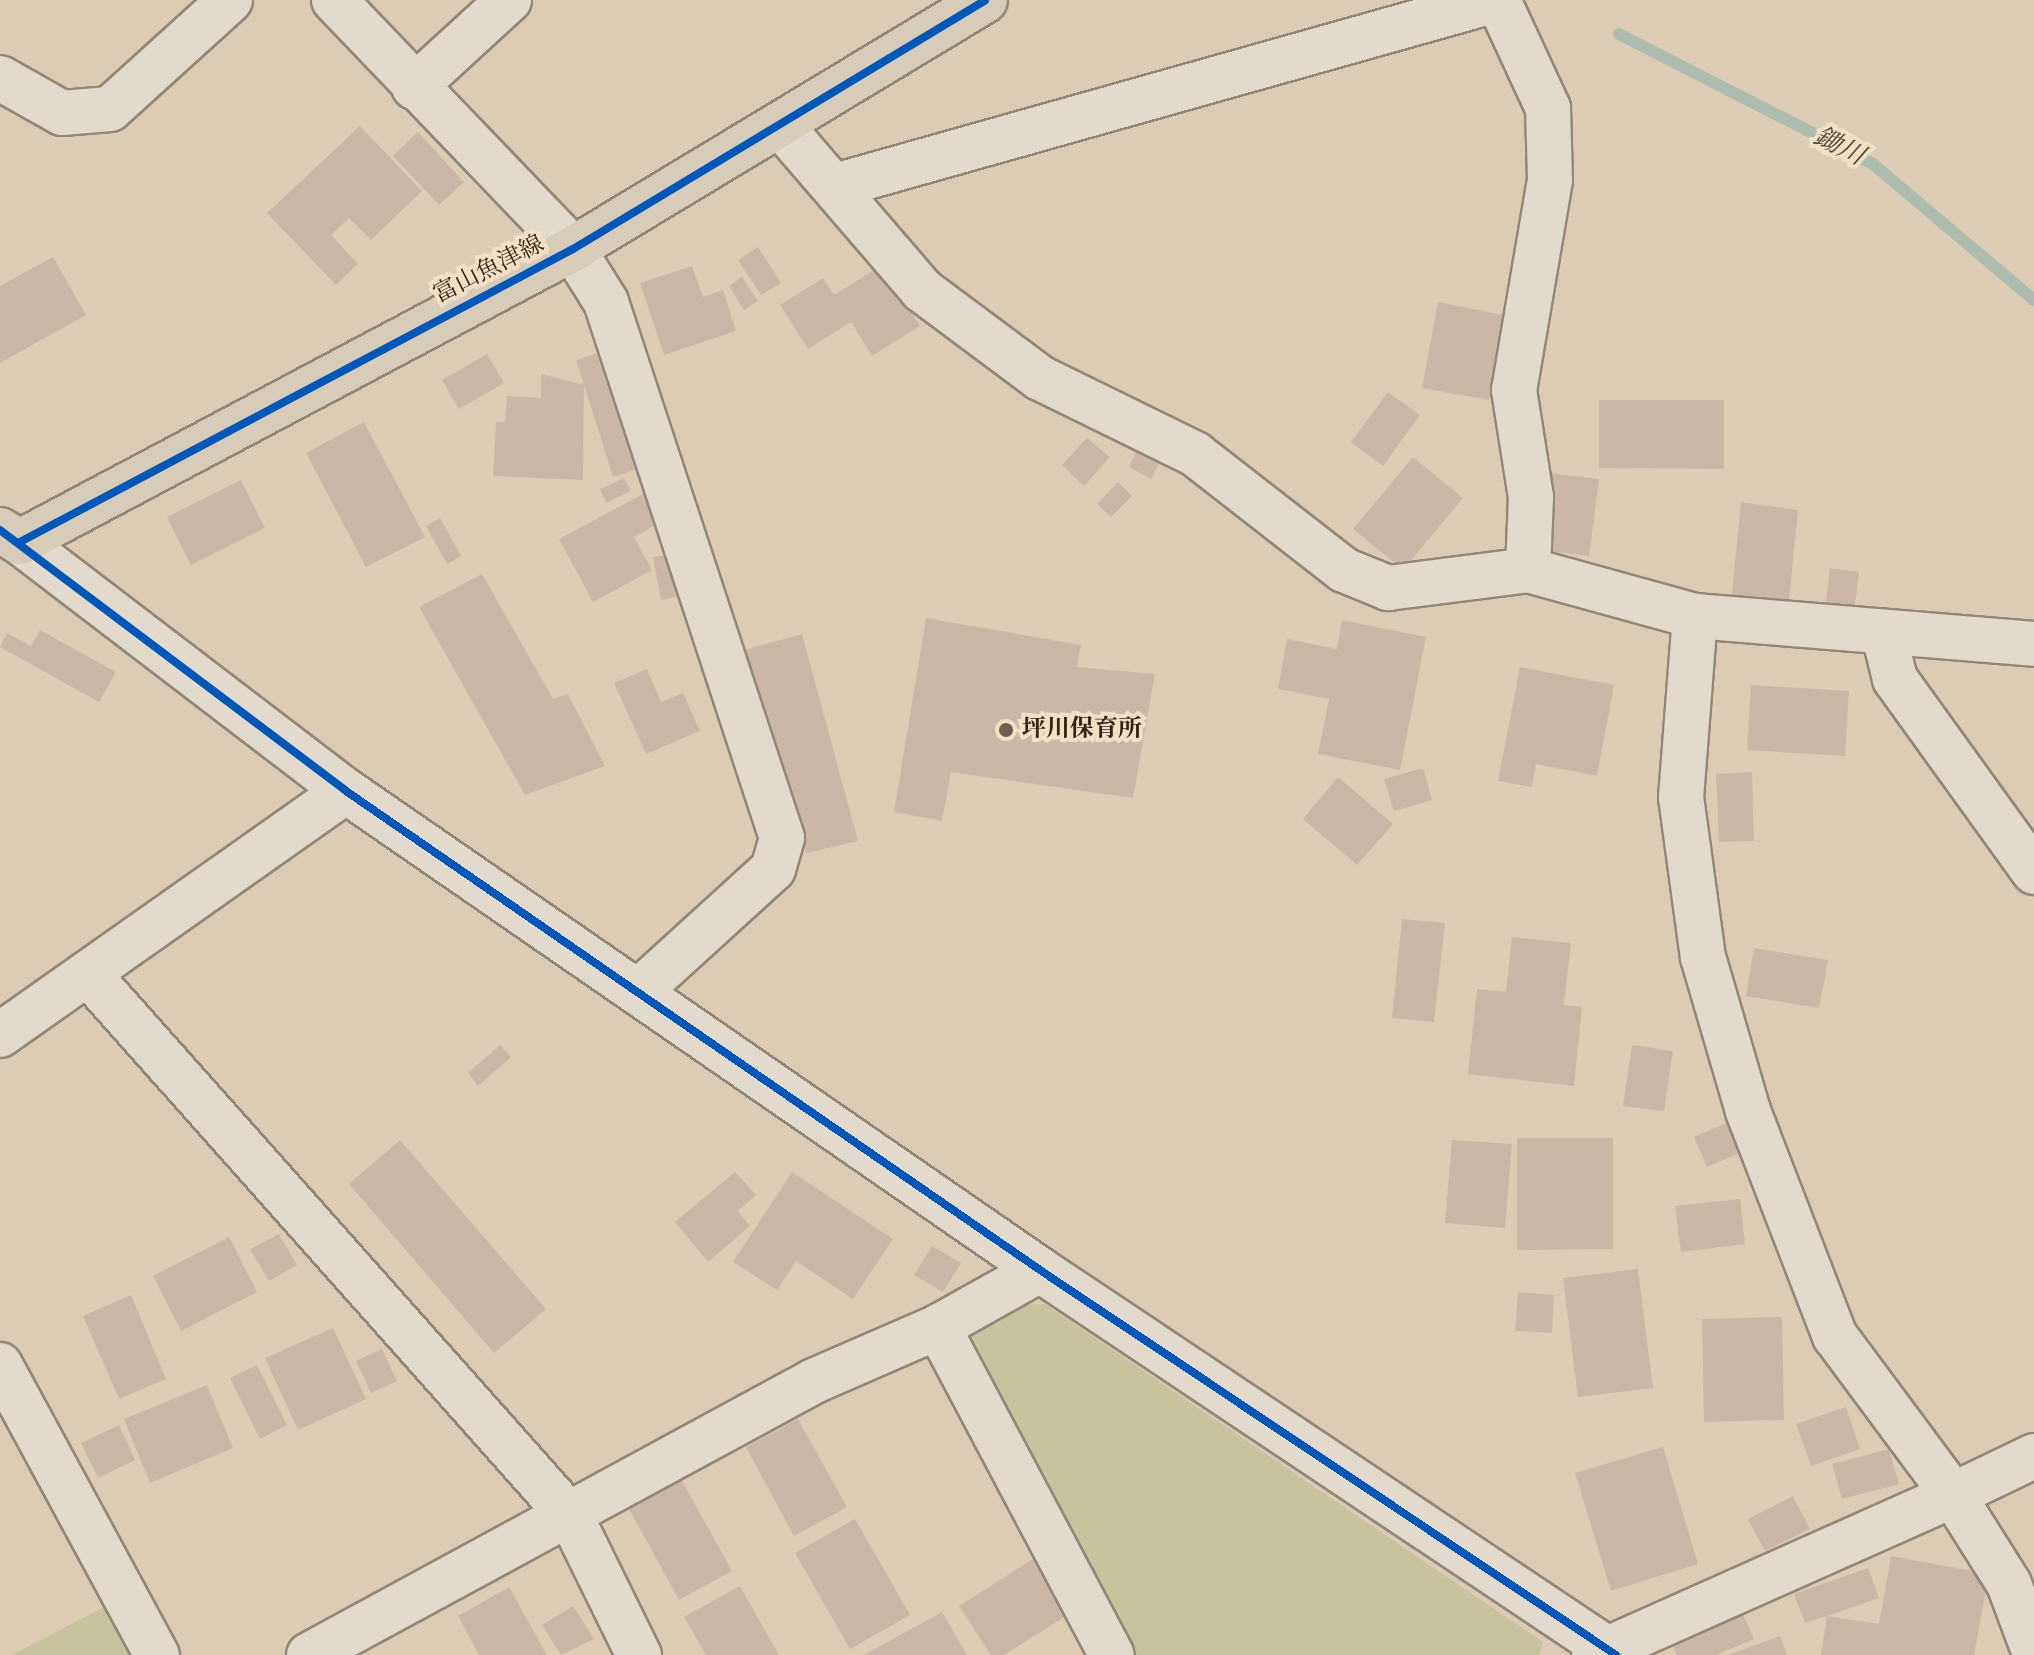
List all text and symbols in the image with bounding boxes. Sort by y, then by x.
water label: 鋤川 [1809,121,1869,173]
street label: 富山魚津線 [429,230,549,310]
place label: 坪川保育所 [1022,716,1142,744]
marker: 坪川保育所 [997,721,1015,739]

